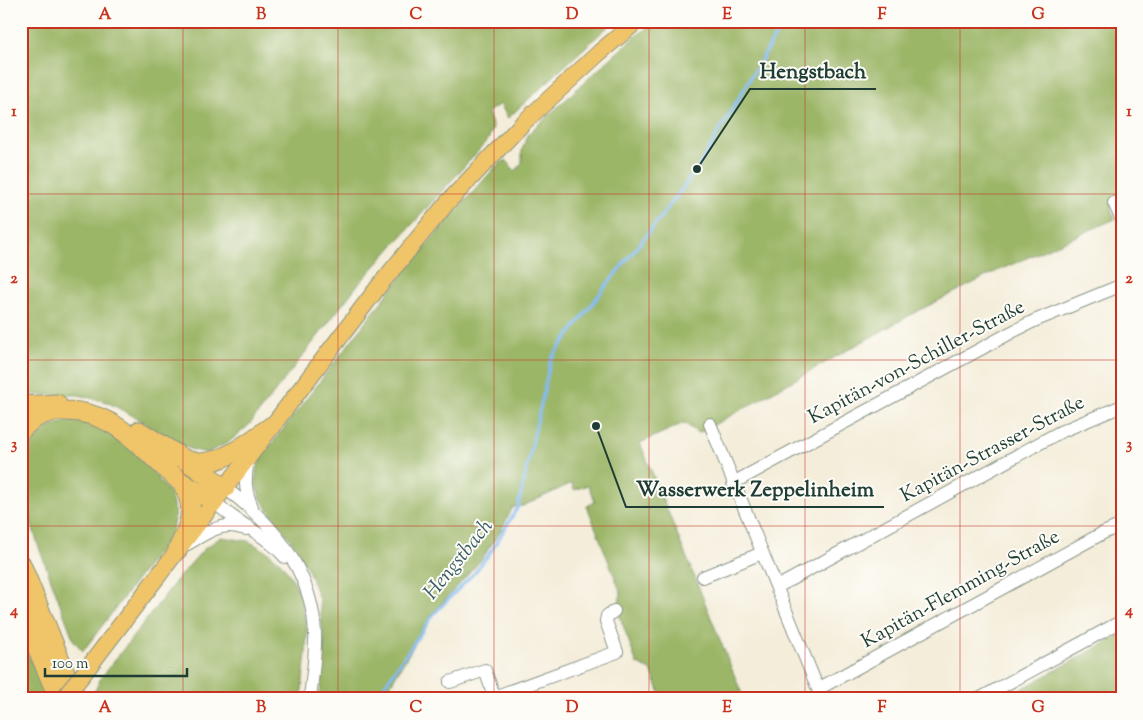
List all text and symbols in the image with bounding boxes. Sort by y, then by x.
text: A [99,4,112,27]
text: B [256,4,266,27]
text: C [410,4,423,27]
text: D [566,4,579,27]
text: E [722,4,732,27]
text: F [878,4,887,27]
text: G [1031,4,1045,27]
callout: Hengstbach [750,53,876,89]
text: Hengstbach [760,58,867,88]
text: 1 [11,101,17,124]
text: 1 [1126,101,1132,124]
text: 2 [10,268,18,291]
text: 2 [1125,268,1133,291]
street label: Kapitän-von-Schiller-Straße [804,294,1030,432]
street label: Kapitän-Strasser-Straße [896,389,1090,511]
text: 3 [11,434,18,457]
text: 3 [1126,434,1133,457]
callout: Wasserwerk Zeppelinheim [626,471,884,507]
text: Wasserwerk Zeppelinheim [636,476,875,506]
water label: Hengstbach [417,513,501,607]
street label: Kapitän-Flemming-Straße [857,523,1065,657]
text: 4 [9,600,18,623]
text: 4 [1124,600,1133,623]
scale bar [45,645,188,677]
text: 100 m [52,654,89,675]
text: A [99,697,112,720]
text: B [256,697,266,720]
text: C [410,697,423,720]
text: D [566,697,579,720]
text: E [722,697,732,720]
text: F [878,697,887,720]
text: G [1031,697,1045,720]

